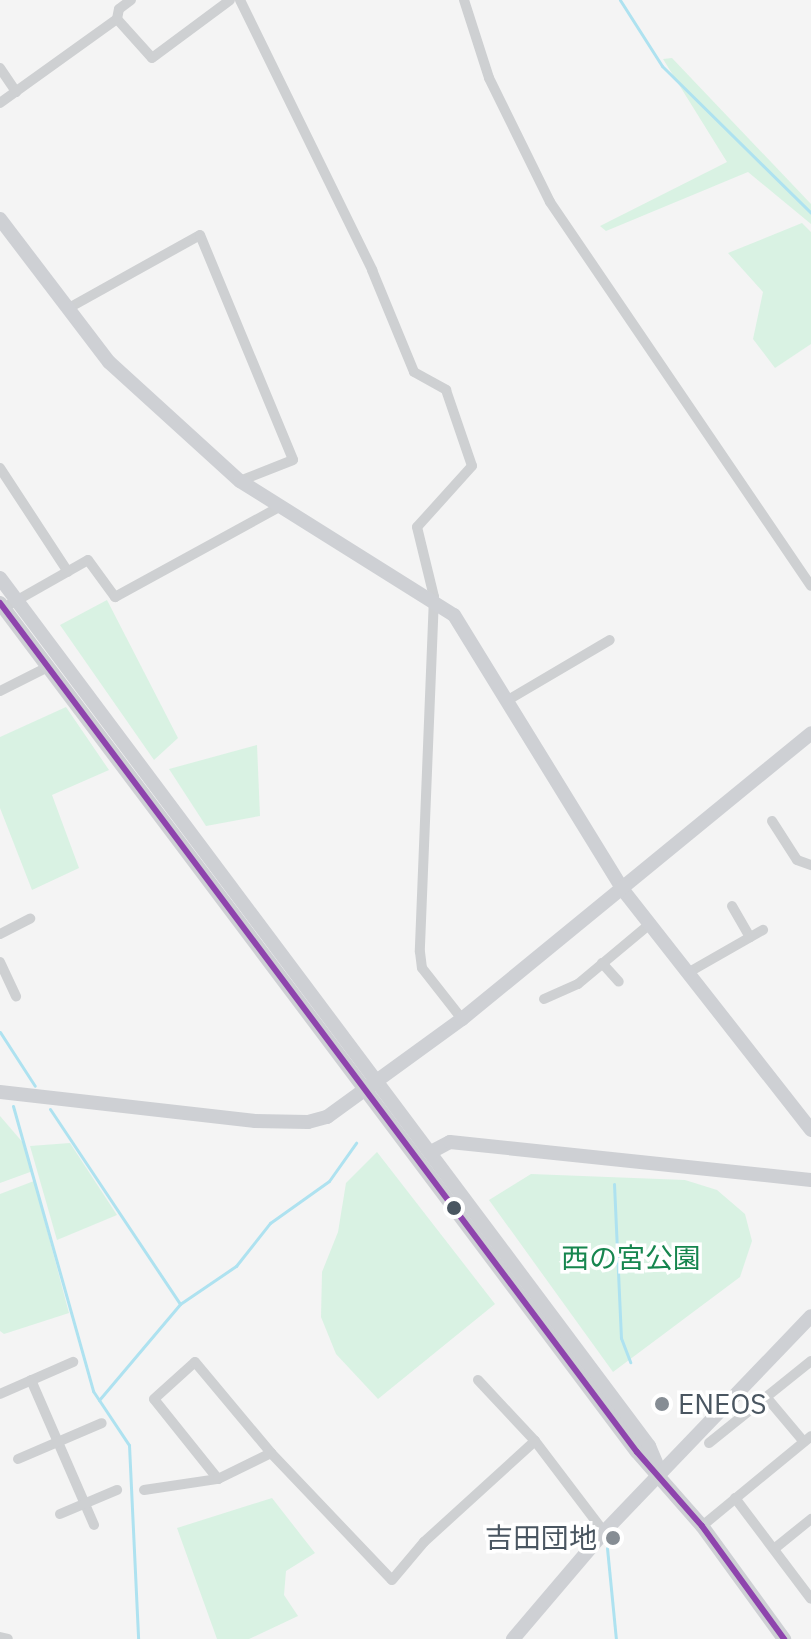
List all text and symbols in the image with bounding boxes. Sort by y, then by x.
unlabelled marker [446,1200,462,1216]
park label: 西の宮公園 [561,1241,701,1275]
place label: ENEOS [678,1387,767,1421]
marker: ENEOS [653,1395,671,1413]
place label: 吉田団地 [485,1521,597,1555]
marker: 吉田団地 [604,1529,622,1547]

